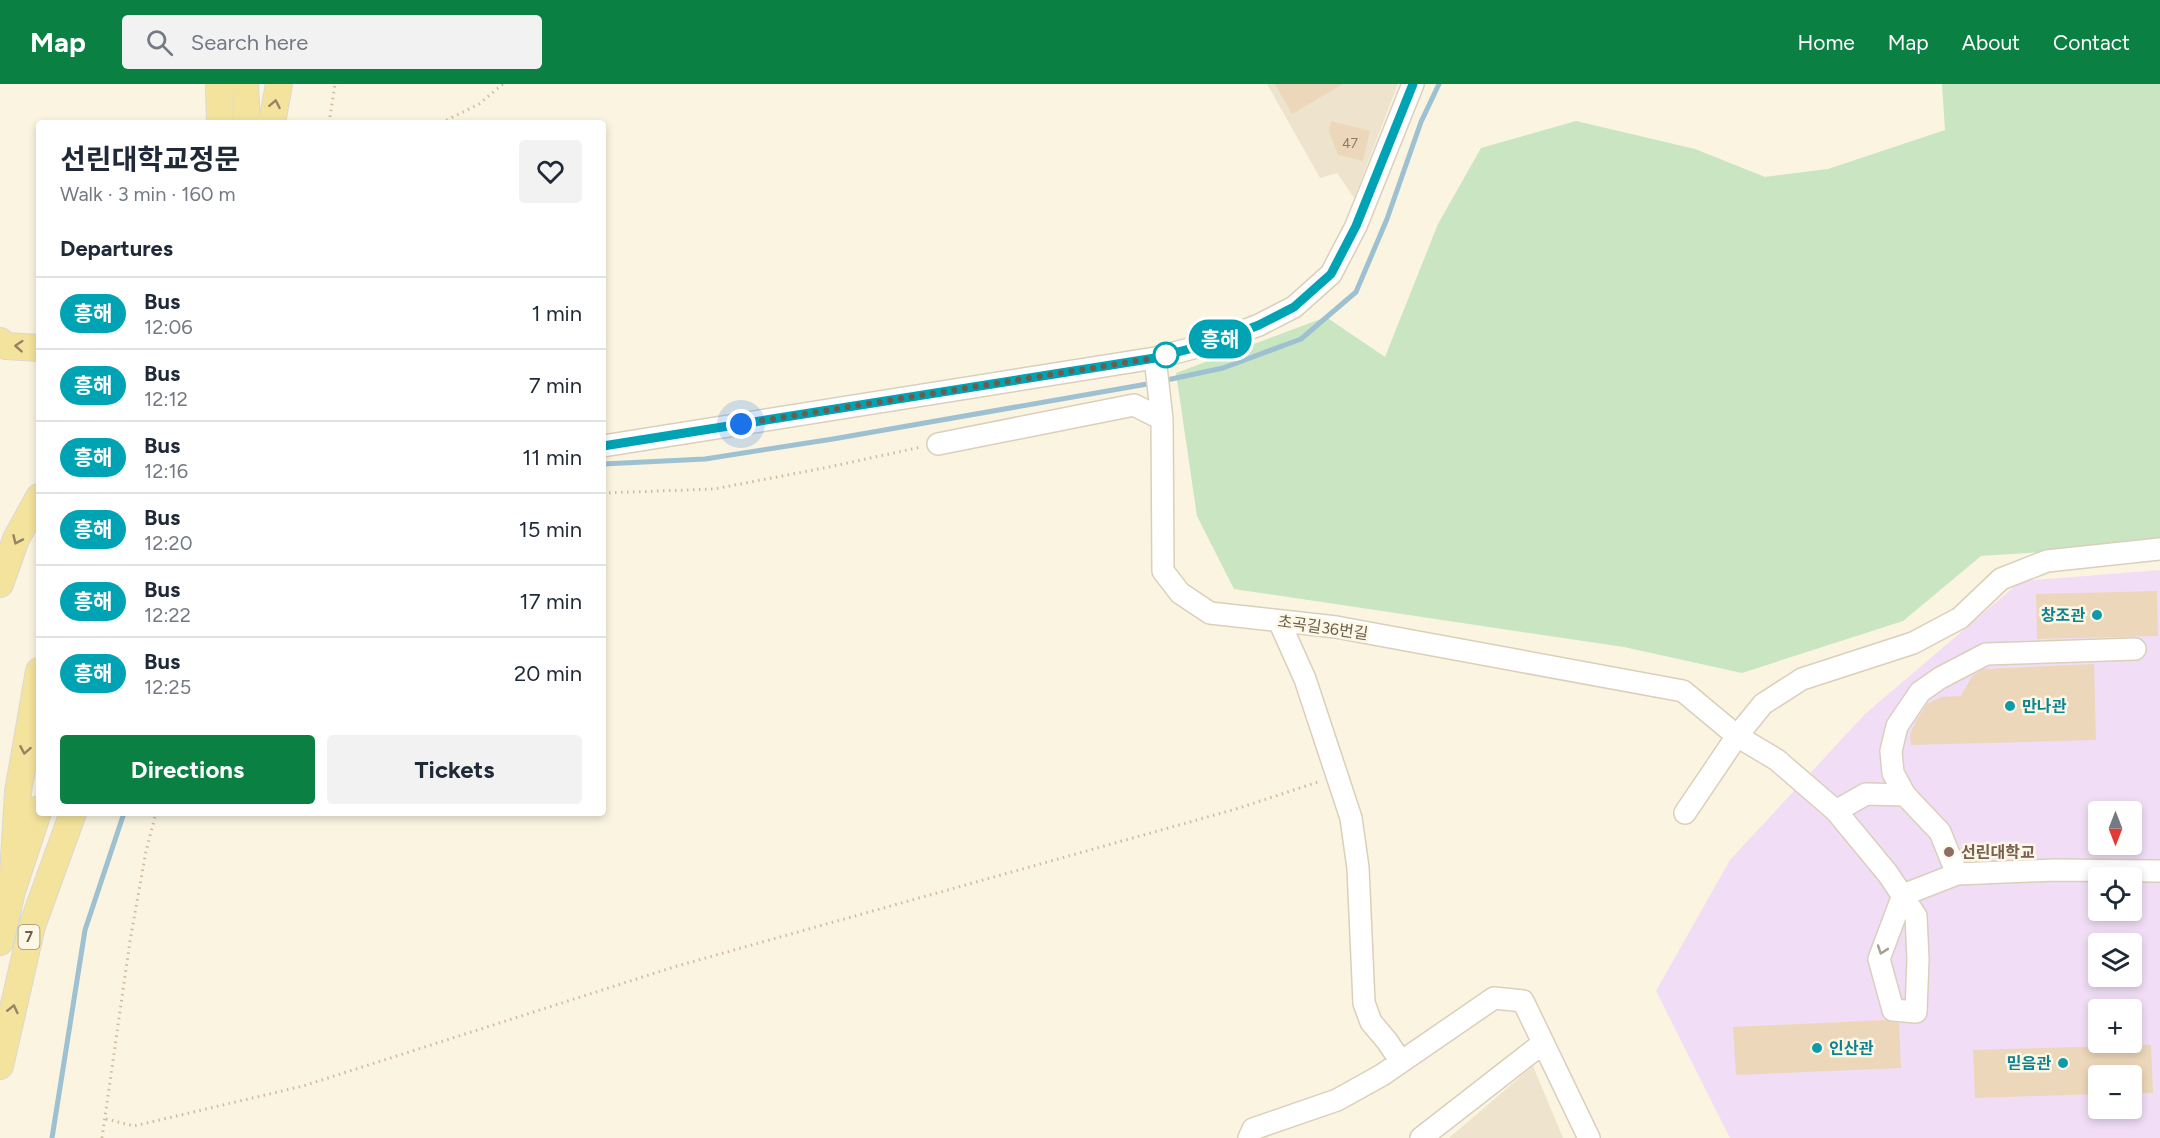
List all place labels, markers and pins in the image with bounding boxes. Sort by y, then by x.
unlabelled marker [1153,342,1179,368]
place label: 창조관 [2041,606,2085,625]
marker: 창조관 [2090,608,2104,622]
place label: 만나관 [2022,697,2066,716]
marker: 만나관 [2003,699,2017,713]
place label: 선린대학교 [1961,843,2035,862]
marker: 선린대학교 [1942,845,1956,859]
place label: 인산관 [1829,1039,1873,1058]
marker: 인산관 [1810,1041,1824,1055]
place label: 믿음관 [2007,1054,2051,1073]
marker: 믿음관 [2056,1056,2070,1070]

